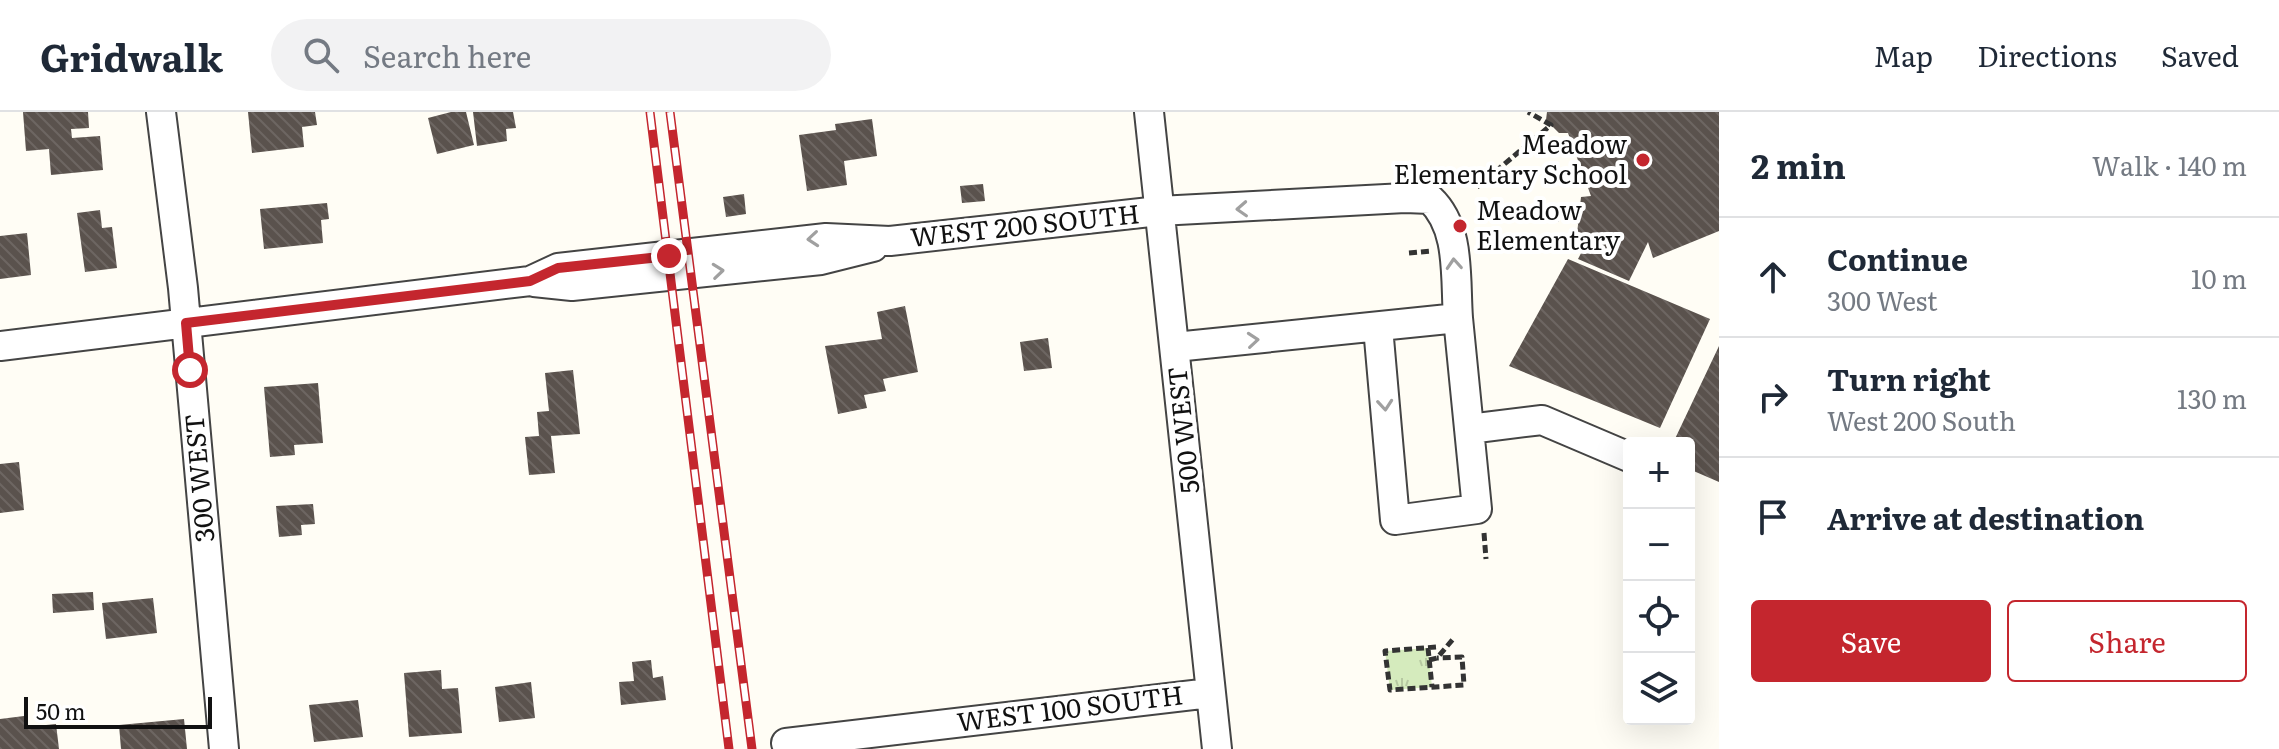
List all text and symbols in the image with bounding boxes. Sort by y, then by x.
search box [271,19,831,91]
text: Gridwalk [40,27,223,84]
icon: search [299,33,343,77]
text: Search here [363,33,531,77]
text: Map [1874,34,1933,76]
text: Directions [1977,34,2117,76]
text: Saved [2161,34,2239,76]
place label: Meadow Elementary School [1393,123,1628,192]
text: 2 min [1751,139,1846,189]
text: Walk · 140 m [2092,145,2247,184]
marker: Meadow Elementary School [1634,151,1652,169]
place label: Meadow Elementary [1476,189,1620,258]
street label: WEST 200 SOUTH [908,192,1141,255]
one-way arrow [1235,200,1248,217]
marker: Meadow Elementary [1451,217,1469,235]
one-way arrow [806,231,819,248]
text: Continue [1827,236,1968,280]
route end [651,238,687,274]
icon: ahead [1751,255,1795,299]
one-way arrow [1445,257,1462,270]
text: 10 m [2191,258,2247,297]
one-way arrow [712,263,725,280]
text: 300 West [1827,280,1938,319]
one-way arrow [1247,332,1260,349]
route start [172,352,208,388]
text: Turn right [1827,356,1991,400]
street label: 500 WEST [1155,365,1208,496]
icon: right [1751,375,1795,419]
text: 130 m [2177,378,2247,417]
one-way arrow [1376,399,1393,412]
text: West 200 South [1827,400,2016,439]
street label: 300 WEST [172,412,223,544]
map controls [1623,437,1695,725]
button: + [1623,437,1695,509]
icon: arrive [1751,495,1795,539]
text: Arrive at destination [1827,495,2144,539]
button: − [1623,509,1695,581]
button: locate [1623,581,1695,653]
button: Save [1751,600,1991,682]
button: Share [2007,600,2247,682]
button: layers [1623,653,1695,725]
street label: WEST 100 SOUTH [954,673,1185,740]
scale bar [24,693,212,729]
text: 50 m [36,694,86,727]

